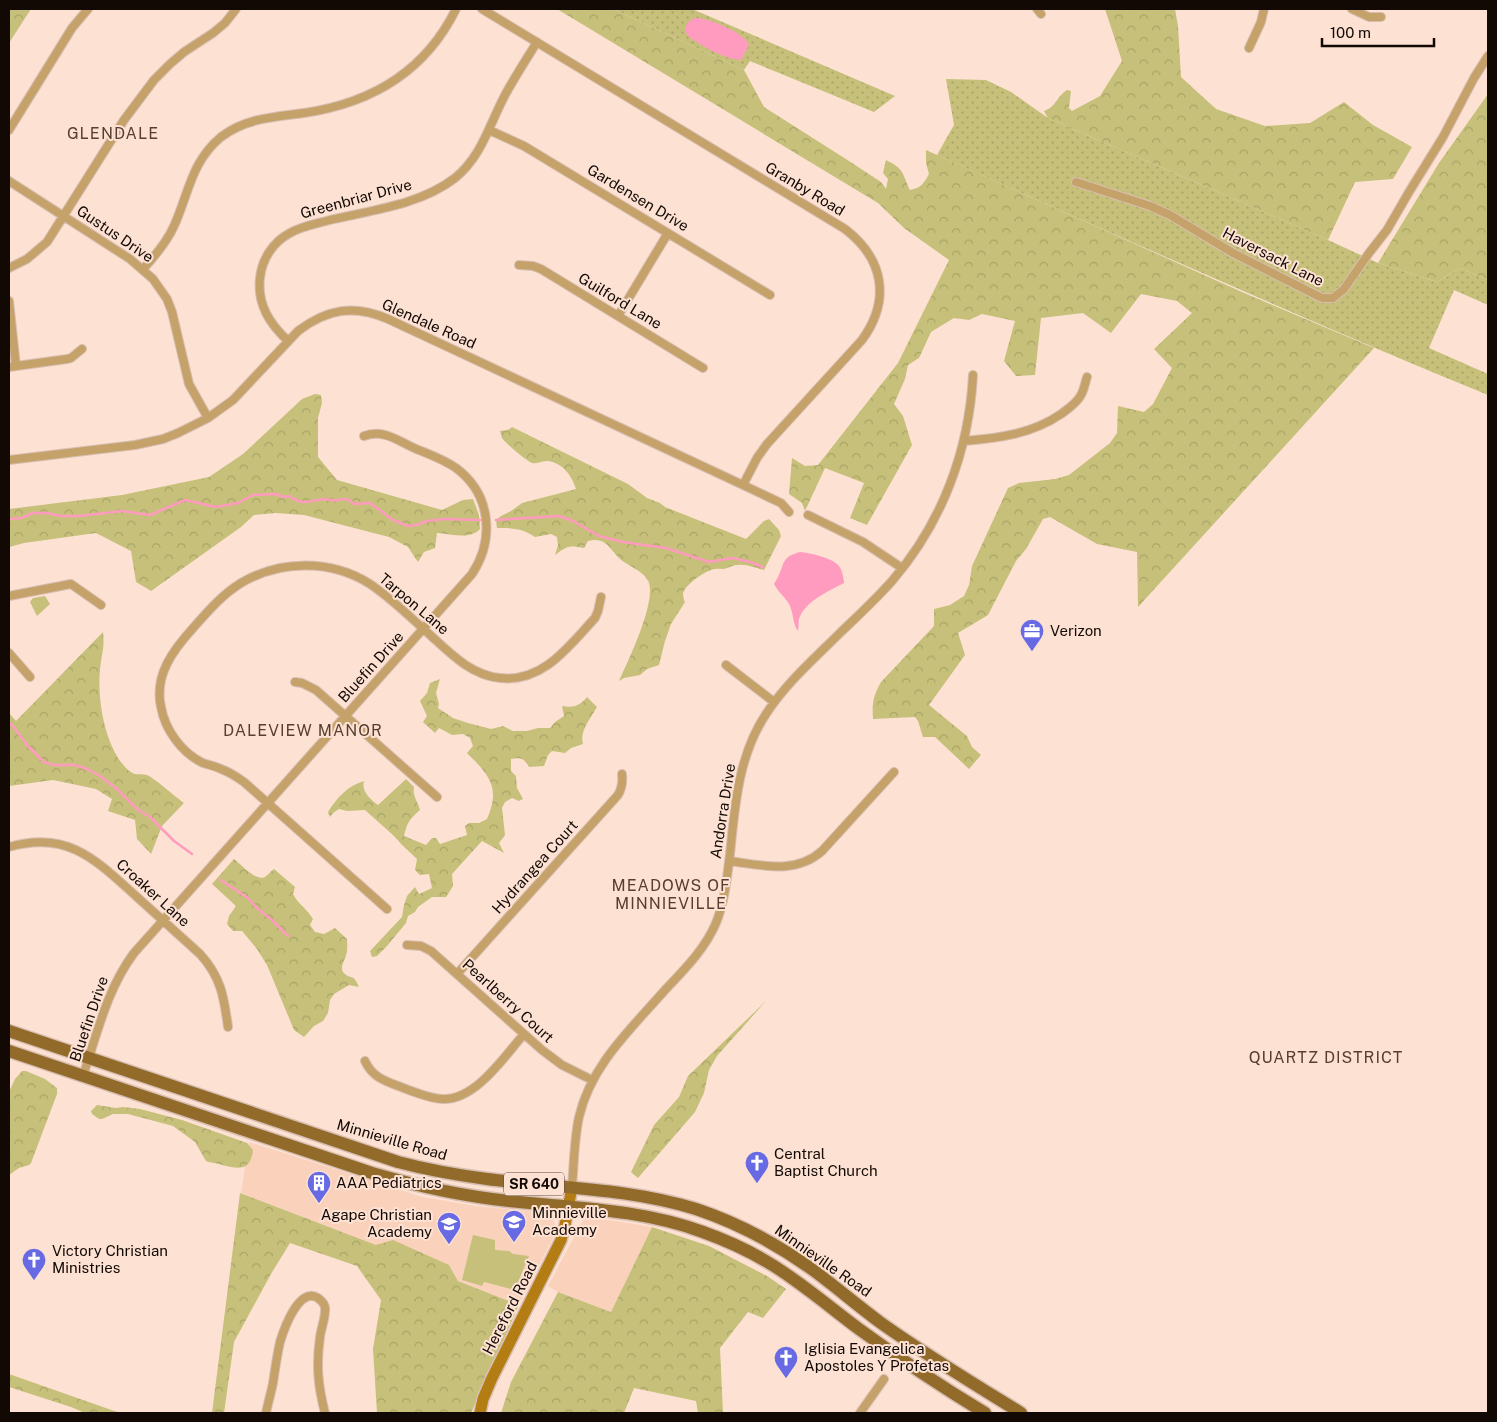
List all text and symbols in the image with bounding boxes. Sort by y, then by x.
scale bar [1322,15,1434,47]
text: 100 m [1330,24,1371,41]
district label: GLENDALE [67,124,159,143]
street label: Granby Road [763,158,848,219]
street label: Gardensen Drive [584,161,692,235]
street label: Greenbriar Drive [298,175,413,222]
street label: Gustus Drive [74,202,157,265]
street label: Haversack Lane [1220,224,1327,289]
street label: Guilford Lane [575,269,665,332]
street label: Glendale Road [379,295,479,352]
street label: Tarpon Lane [376,570,453,638]
office icon: Verizon [1019,618,1045,652]
place label: Verizon [1050,622,1102,639]
street label: Bluefin Drive [334,628,407,705]
district label: DALEVIEW MANOR [223,721,383,740]
street label: Andorra Drive [707,762,738,860]
street label: Hydrangea Court [488,816,581,917]
street label: Croaker Lane [113,855,193,930]
district label: MEADOWS OF MINNIEVILLE [612,876,730,913]
street label: Pearlberry Court [459,955,557,1046]
street label: Bluefin Drive [66,974,111,1064]
district label: QUARTZ DISTRICT [1249,1048,1403,1067]
street label: Minnieville Road [335,1116,449,1163]
place label: Central Baptist Church [774,1145,878,1179]
church icon: Central Baptist Church [744,1150,770,1184]
building icon: AAA Pediatrics [306,1170,332,1204]
road number: SR 640 [504,1172,564,1196]
place label: AAA Pediatrics [336,1174,442,1191]
place label: Minnieville Academy [532,1204,607,1238]
place label: Agape Christian Academy [321,1206,432,1240]
school or university icon: Minnieville Academy [501,1209,527,1243]
school or university icon: Agape Christian Academy [436,1211,462,1245]
street label: Minnieville Road [772,1221,875,1300]
place label: Victory Christian Ministries [52,1242,168,1276]
church icon: Victory Christian Ministries [21,1247,47,1281]
street label: Hereford Road [479,1258,540,1357]
place label: Iglisia Evangelica Apostoles Y Profetas [804,1340,949,1374]
church icon: Iglisia Evangelica Apostoles Y Profetas [773,1345,799,1379]

